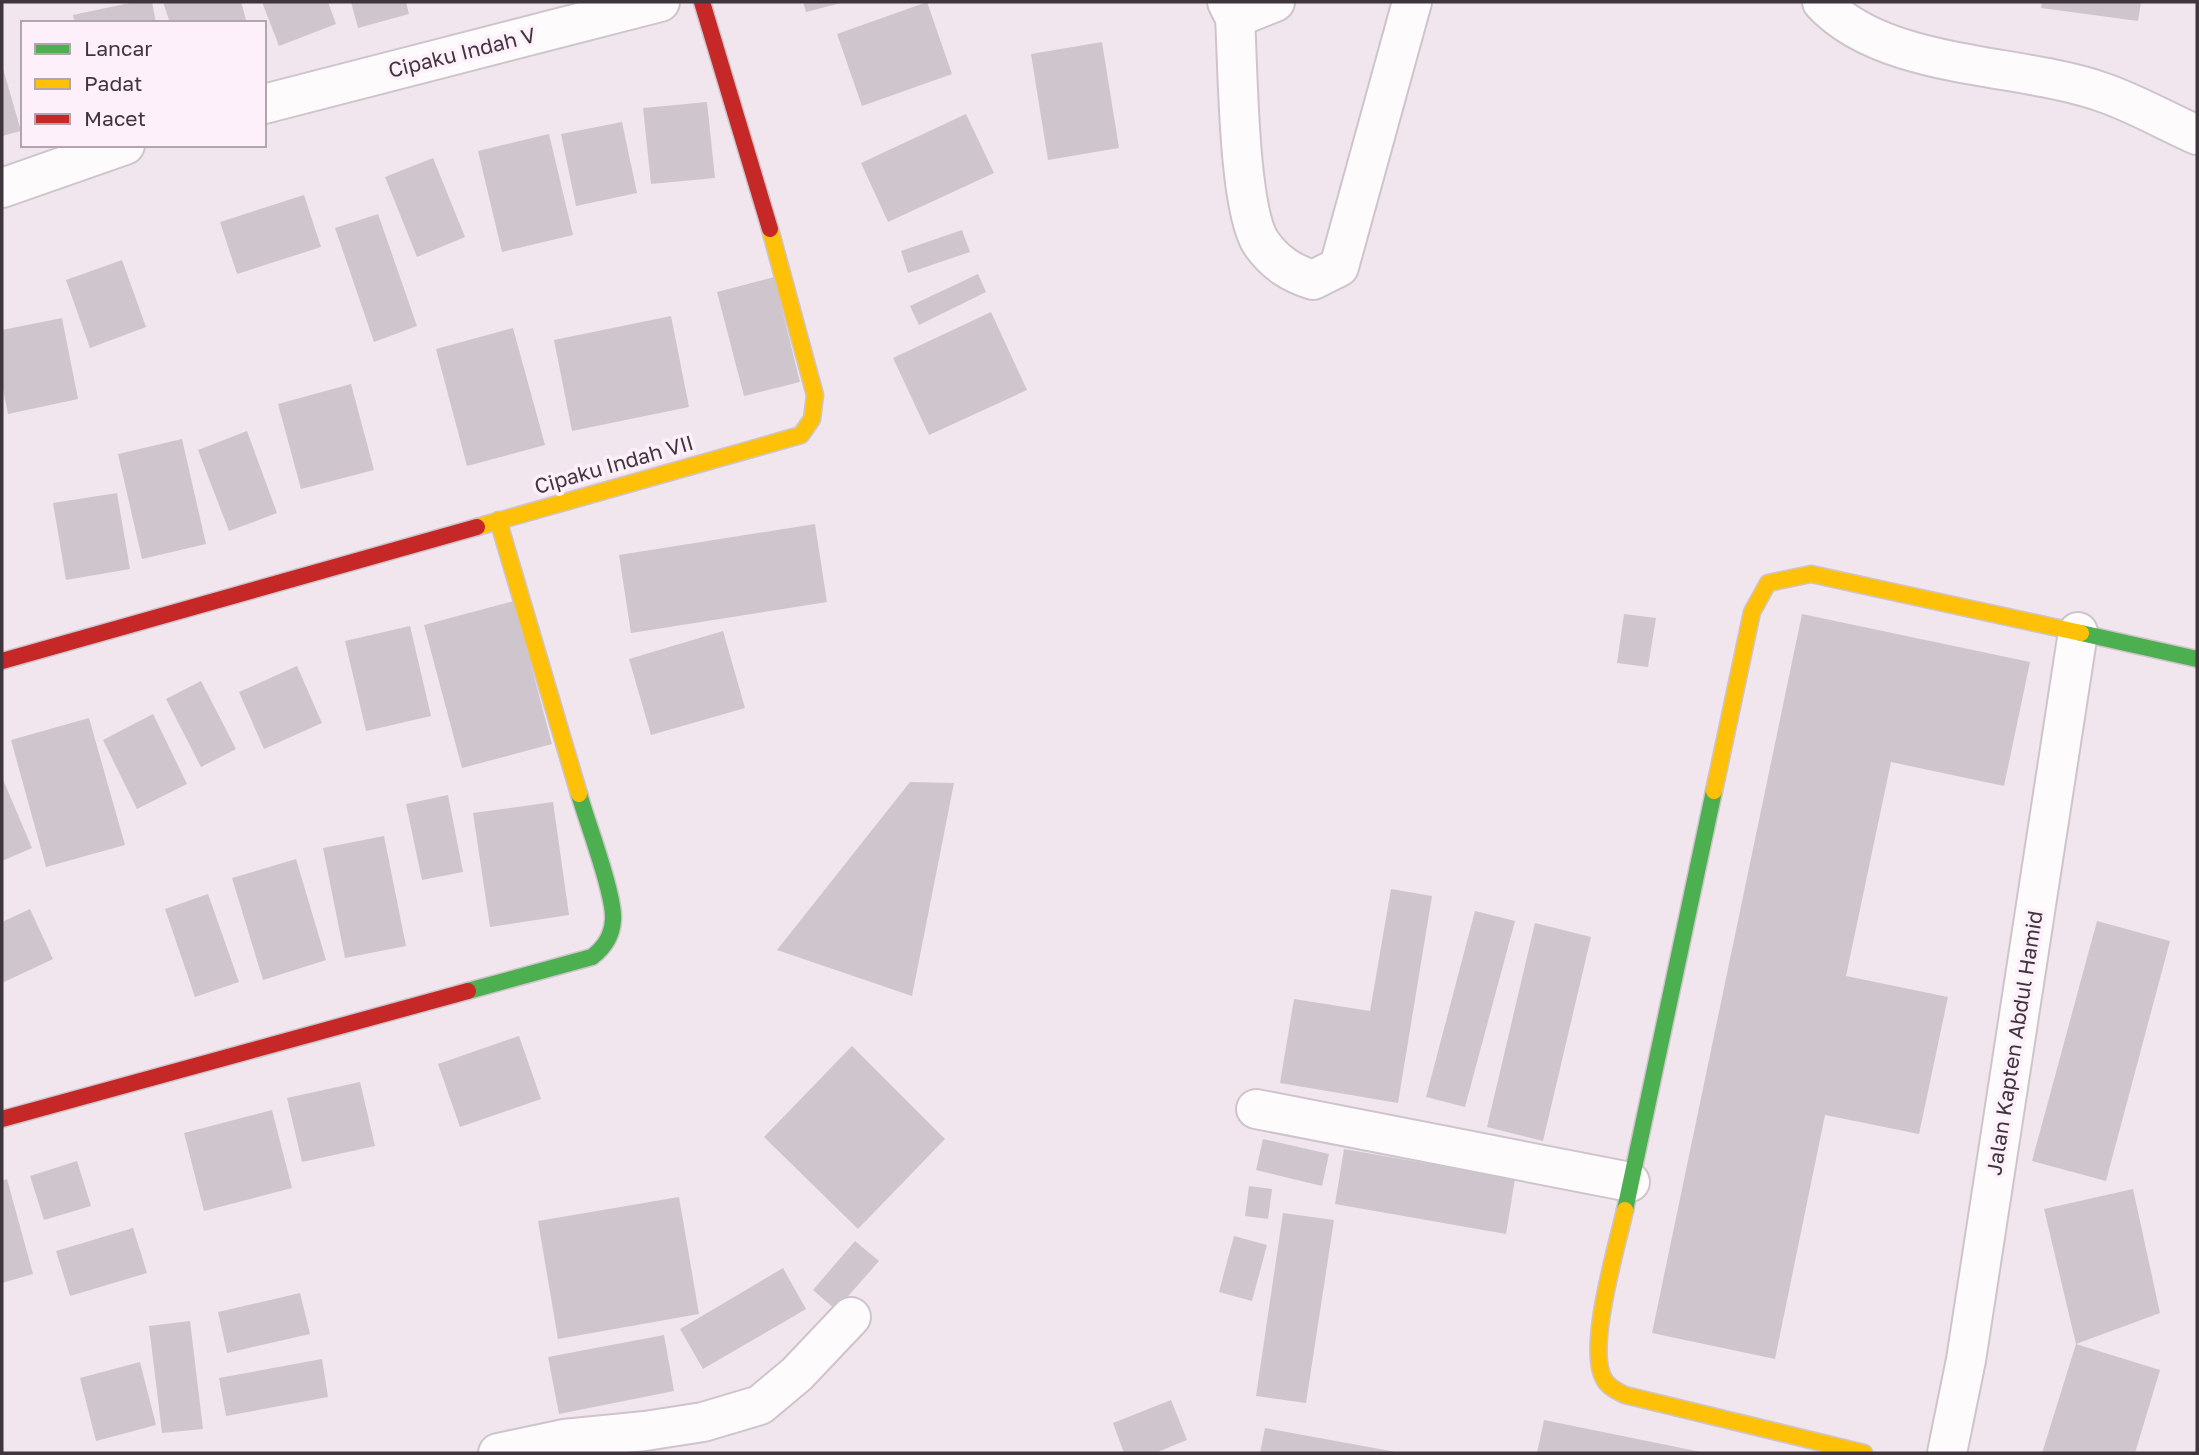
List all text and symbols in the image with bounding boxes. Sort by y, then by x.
legend [21,21,266,147]
street label: Cipaku Indah V [385,21,538,83]
text: Lancar [84,35,152,61]
text: Padat [84,70,142,96]
text: Macet [84,105,146,131]
street label: Cipaku Indah VII [531,429,696,499]
street label: Jalan Kapten Abdul Hamid [1980,909,2048,1177]

